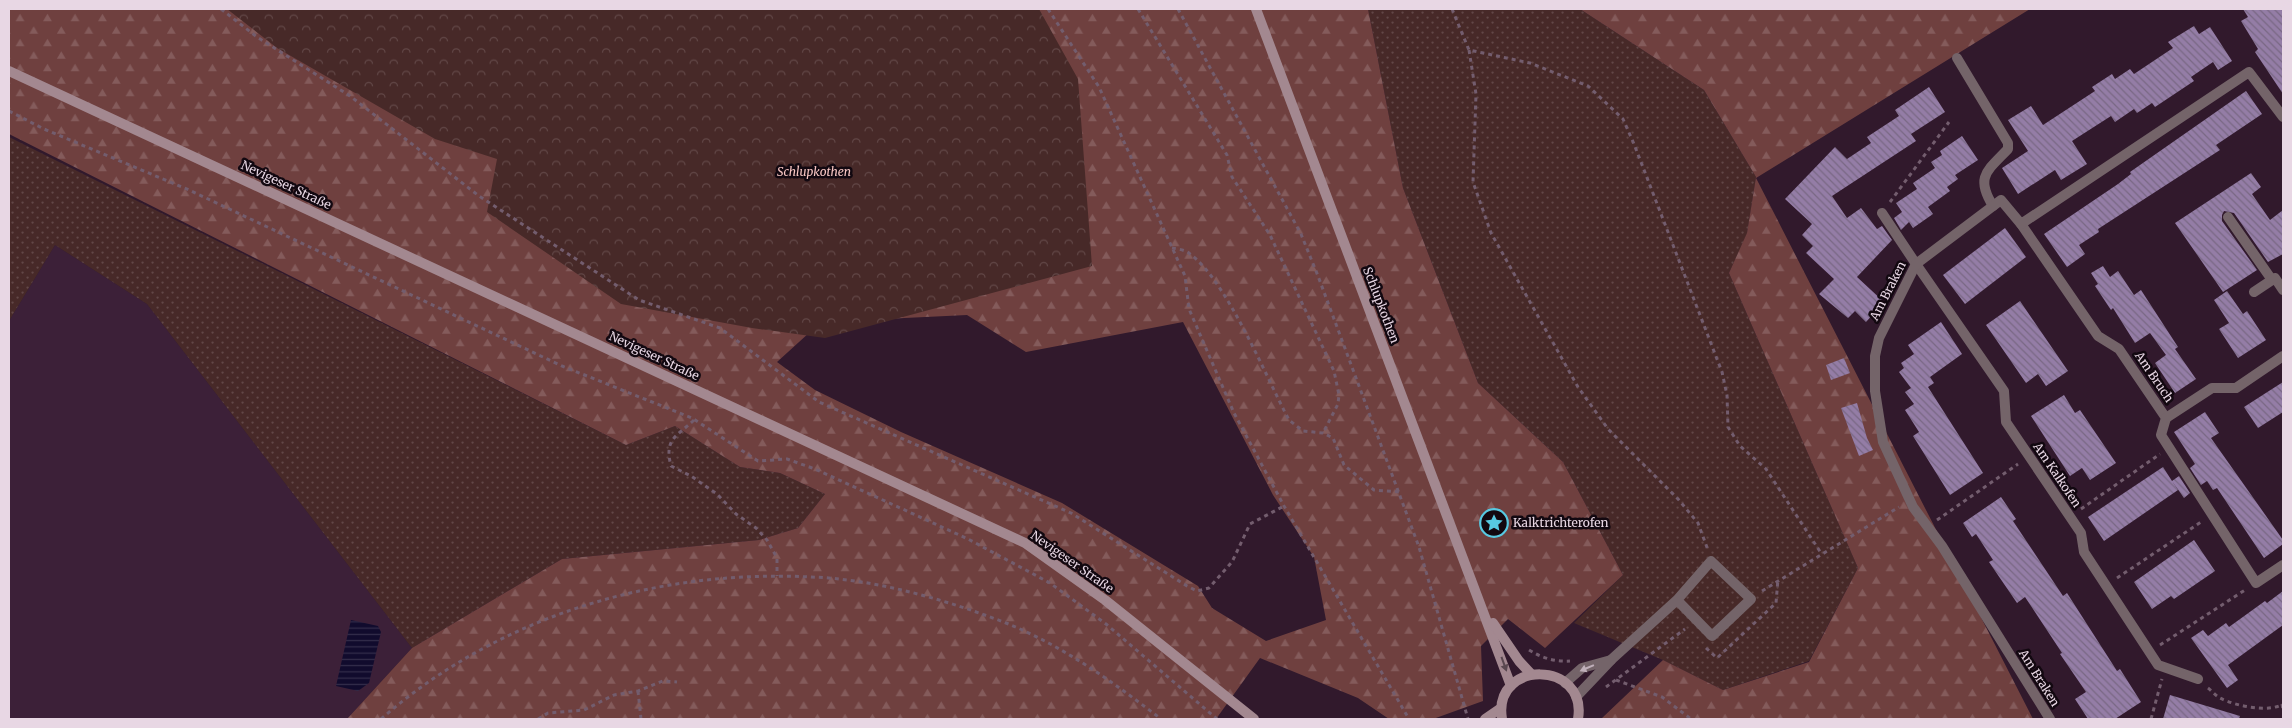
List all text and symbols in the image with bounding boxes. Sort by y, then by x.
street label: Nevigeser Straße [239,157,334,212]
park label: Schlupkothen [777,164,851,179]
street label: Am Braken [1866,259,1909,324]
street label: Schlupkothen [1360,265,1403,345]
street label: Nevigeser Straße [607,328,702,383]
street label: Am Bruch [2131,348,2177,405]
street label: Am Kalkofen [2030,439,2085,510]
place icon: Kalktrichterofen [1479,508,1509,538]
place label: Kalktrichterofen [1513,515,1608,530]
street label: Nevigeser Straße [1028,527,1117,596]
street label: Am Braken [2015,646,2063,709]
one-way arrow [1500,657,1508,672]
one-way arrow [1579,663,1594,672]

